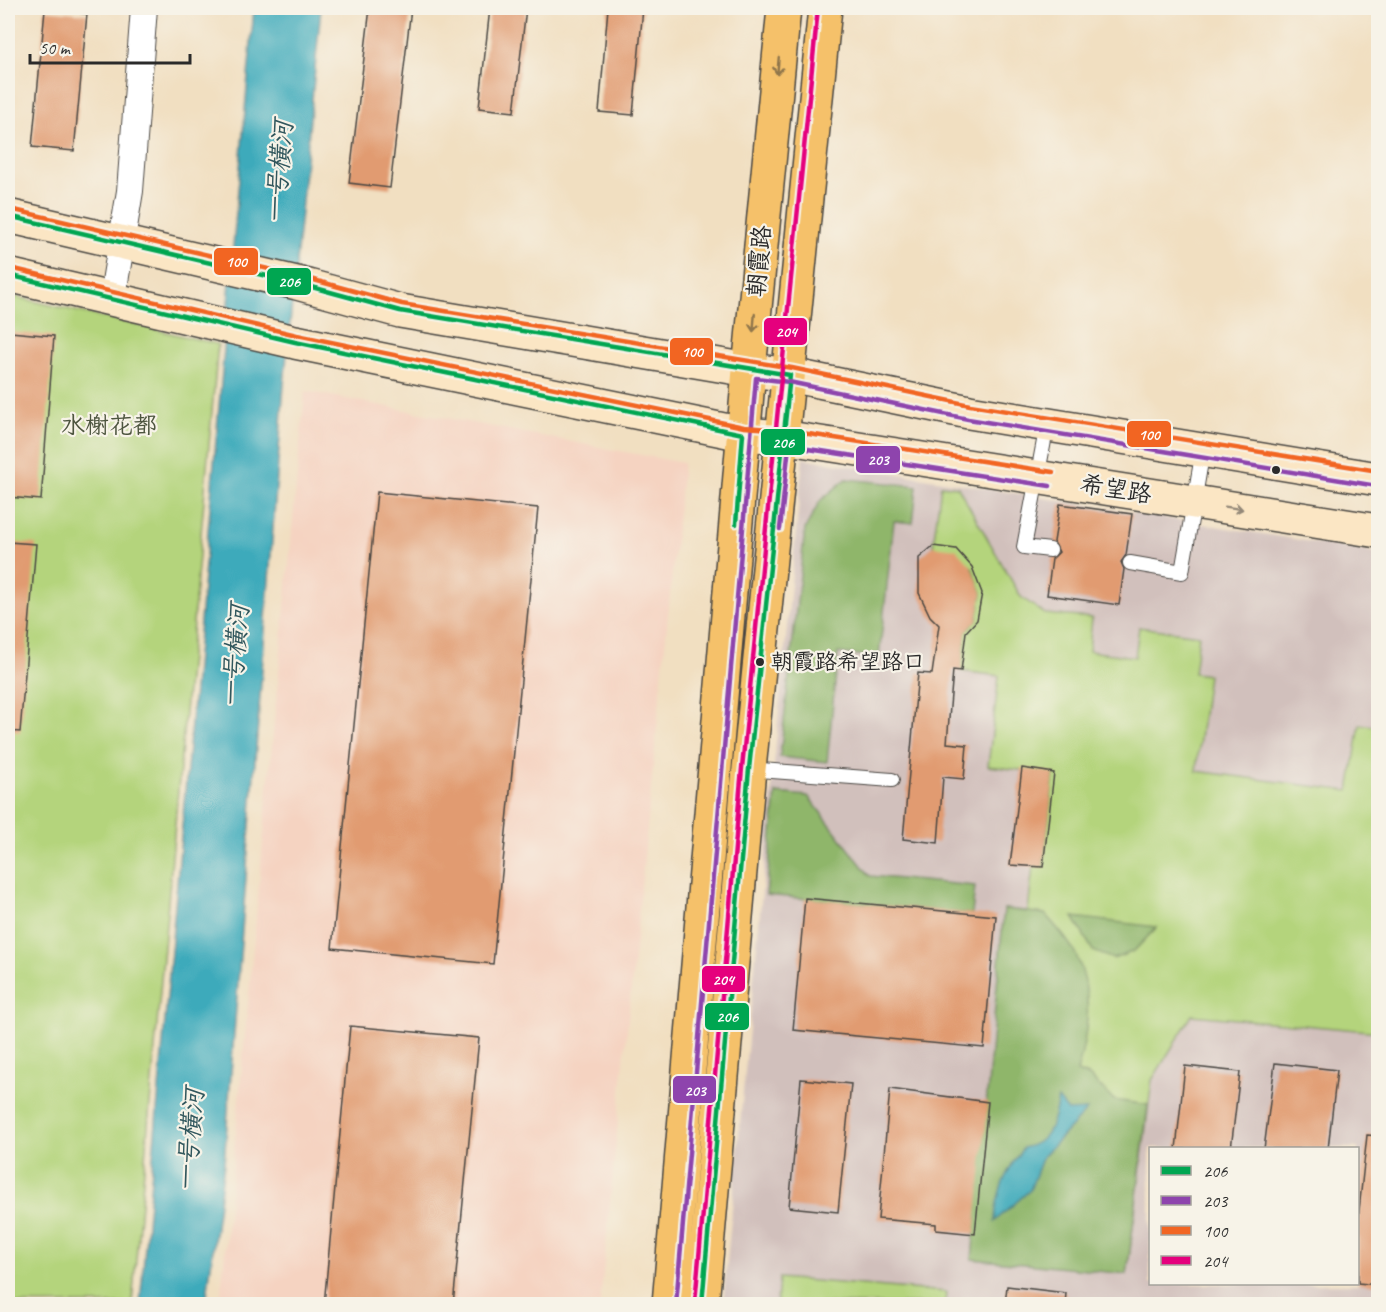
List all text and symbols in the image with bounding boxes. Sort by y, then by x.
scale bar [30,27,190,65]
text: 50 m [39,37,72,59]
one-way arrow [772,55,783,75]
water label: 一号横河 [258,115,300,225]
street label: 朝霞路 [741,224,777,298]
line badge: 100 [213,247,259,276]
text: 100 [225,252,249,272]
line badge: 206 [266,267,312,296]
text: 206 [278,272,301,292]
one-way arrow [748,312,759,332]
line badge: 204 [763,317,808,346]
text: 204 [775,322,799,342]
line badge: 100 [669,337,714,366]
text: 100 [681,342,705,362]
park label: 水榭花都 [61,410,157,440]
line badge: 100 [1126,420,1172,448]
text: 100 [1138,425,1162,445]
line badge: 206 [760,428,806,456]
text: 206 [772,433,795,453]
line badge: 203 [855,445,901,474]
text: 203 [867,450,891,470]
unlabelled marker [1270,464,1282,476]
street label: 希望路 [1078,469,1154,509]
one-way arrow [1224,503,1244,514]
water label: 一号横河 [214,599,256,709]
place label: 朝霞路希望路口 [771,648,925,676]
marker: 朝霞路希望路口 [754,656,766,668]
line badge: 204 [701,965,746,993]
text: 204 [712,970,736,990]
line badge: 206 [704,1002,750,1031]
text: 206 [716,1007,739,1027]
line badge: 203 [672,1075,717,1104]
text: 203 [684,1081,708,1101]
water label: 一号横河 [169,1083,211,1193]
legend [1149,1147,1359,1285]
text: 206 [1203,1160,1228,1182]
text: 203 [1203,1190,1229,1212]
text: 100 [1203,1220,1229,1242]
text: 204 [1203,1250,1229,1272]

